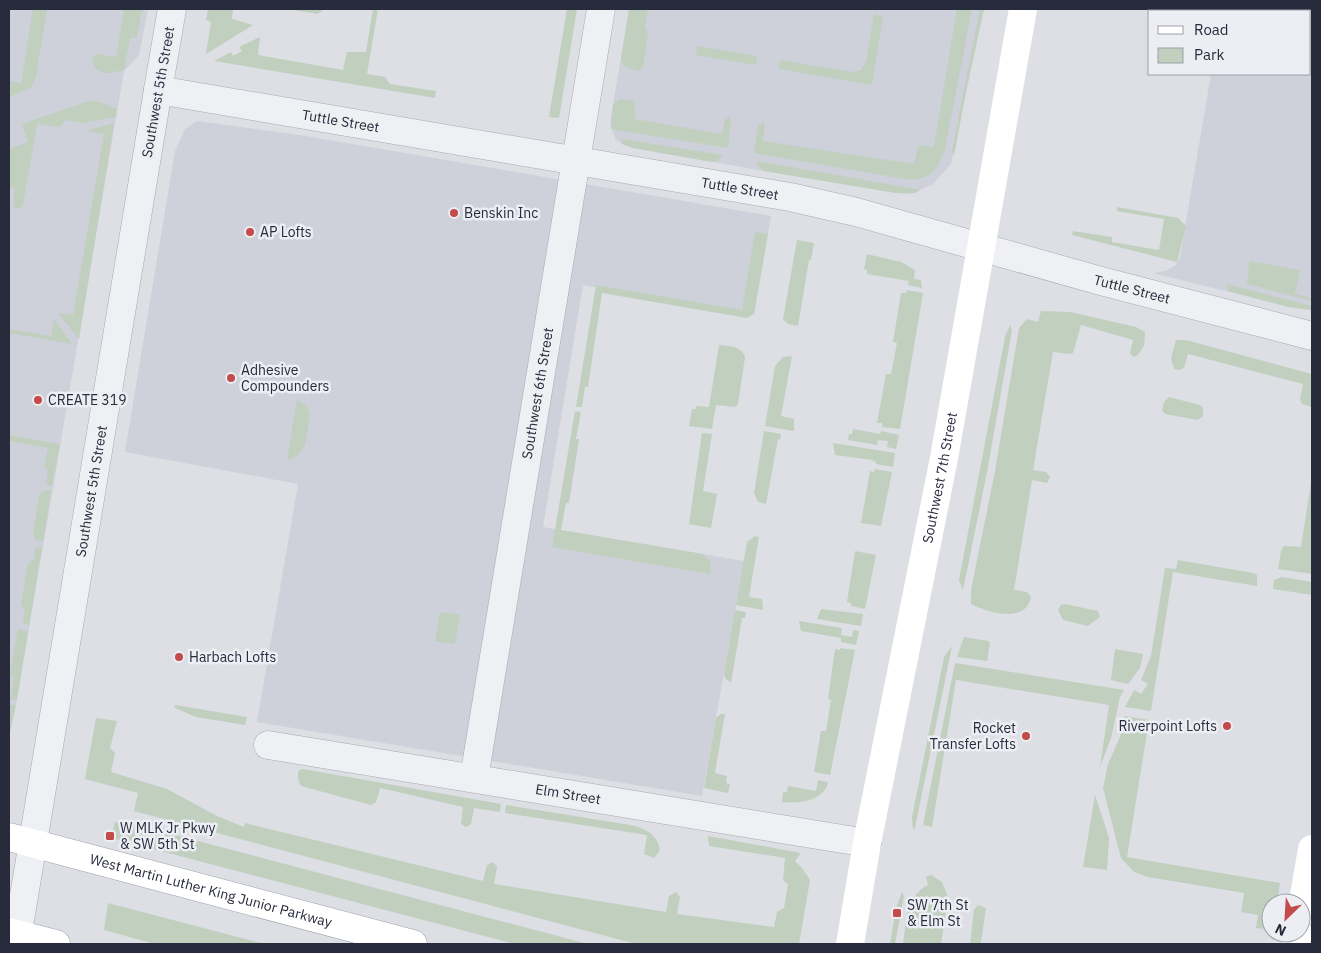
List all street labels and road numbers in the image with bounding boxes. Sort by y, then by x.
street label: Southwest 5th Street [138,25,178,159]
street label: Tuttle Street [301,106,381,136]
street label: Tuttle Street [700,173,780,204]
street label: Tuttle Street [1092,270,1172,308]
street label: Southwest 6th Street [518,326,557,460]
street label: Southwest 7th Street [918,411,961,545]
street label: Southwest 5th Street [71,424,111,558]
street label: Elm Street [534,780,602,808]
street label: West Martin Luther King Junior Parkway [88,850,334,931]

